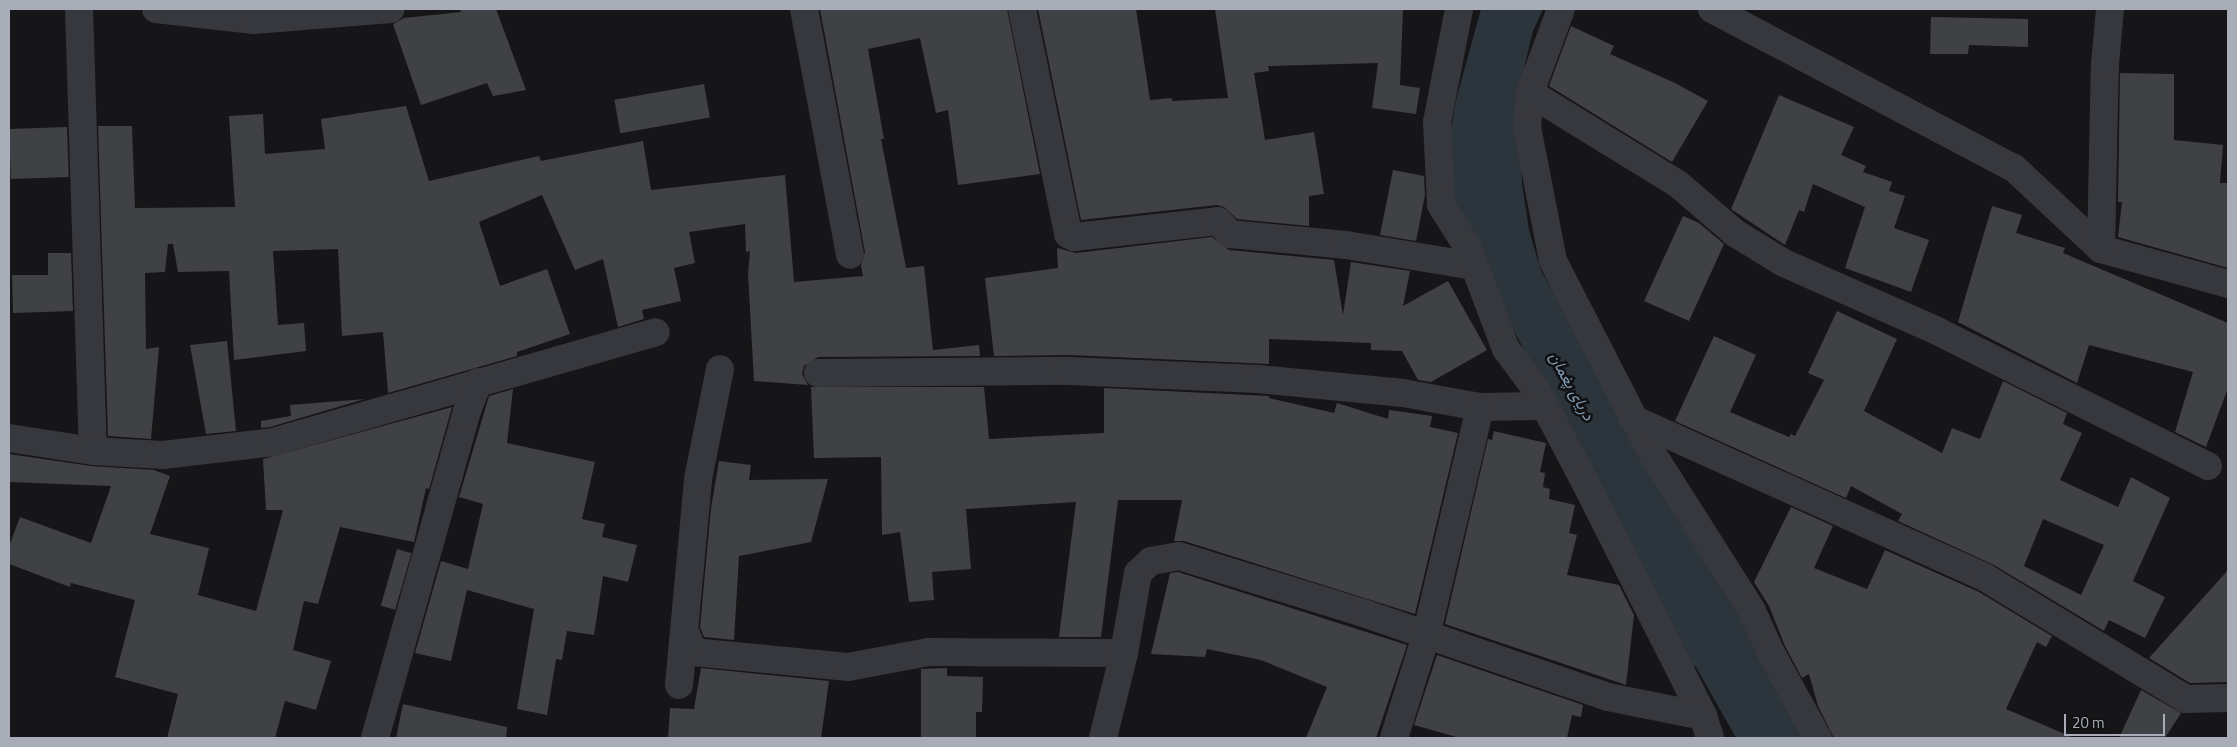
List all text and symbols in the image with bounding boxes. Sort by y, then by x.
water label: دریای پغمان [1545,348,1599,424]
scale bar [2067,704,2168,736]
text: 20 m [2072,711,2105,734]

